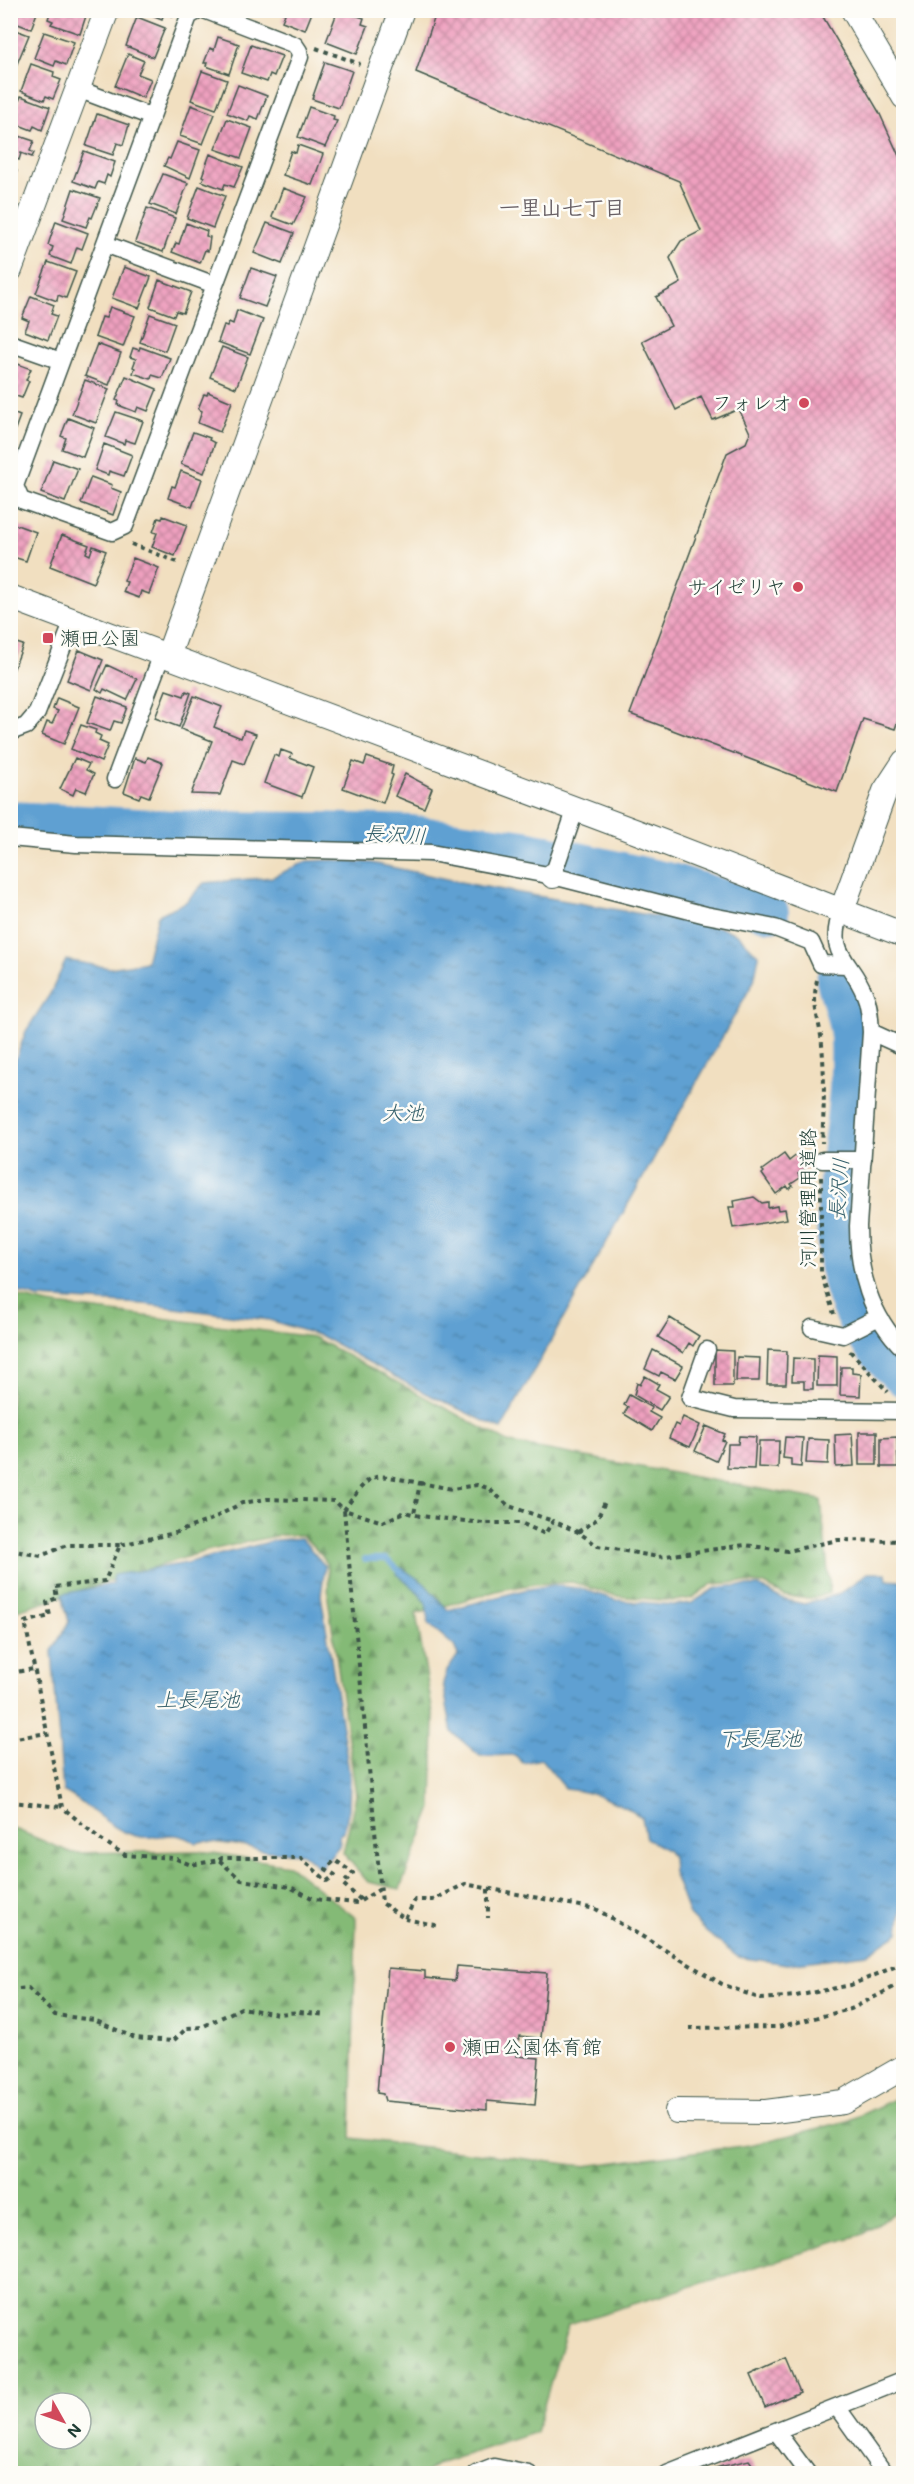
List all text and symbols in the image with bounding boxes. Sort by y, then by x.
district label: 一里山七丁目 [499,193,625,220]
place label: フォレオ [712,389,792,415]
marker: フォレオ [797,396,811,410]
place label: サイゼリヤ [687,573,786,599]
marker: サイゼリヤ [791,580,805,594]
place label: 瀬田公園 [60,624,140,650]
marker: 瀬田公園 [41,631,55,645]
water label: 長沢川 [363,818,427,849]
water label: 大池 [382,1098,425,1125]
street label: 河川管理用道路 [794,1128,820,1268]
water label: 長沢川 [822,1157,853,1221]
water label: 上長尾池 [156,1685,241,1712]
water label: 下長尾池 [718,1724,803,1751]
place label: 瀬田公園体育館 [462,2033,602,2059]
marker: 瀬田公園体育館 [443,2040,457,2054]
north arrow [33,2391,93,2451]
text: N [63,2420,87,2442]

